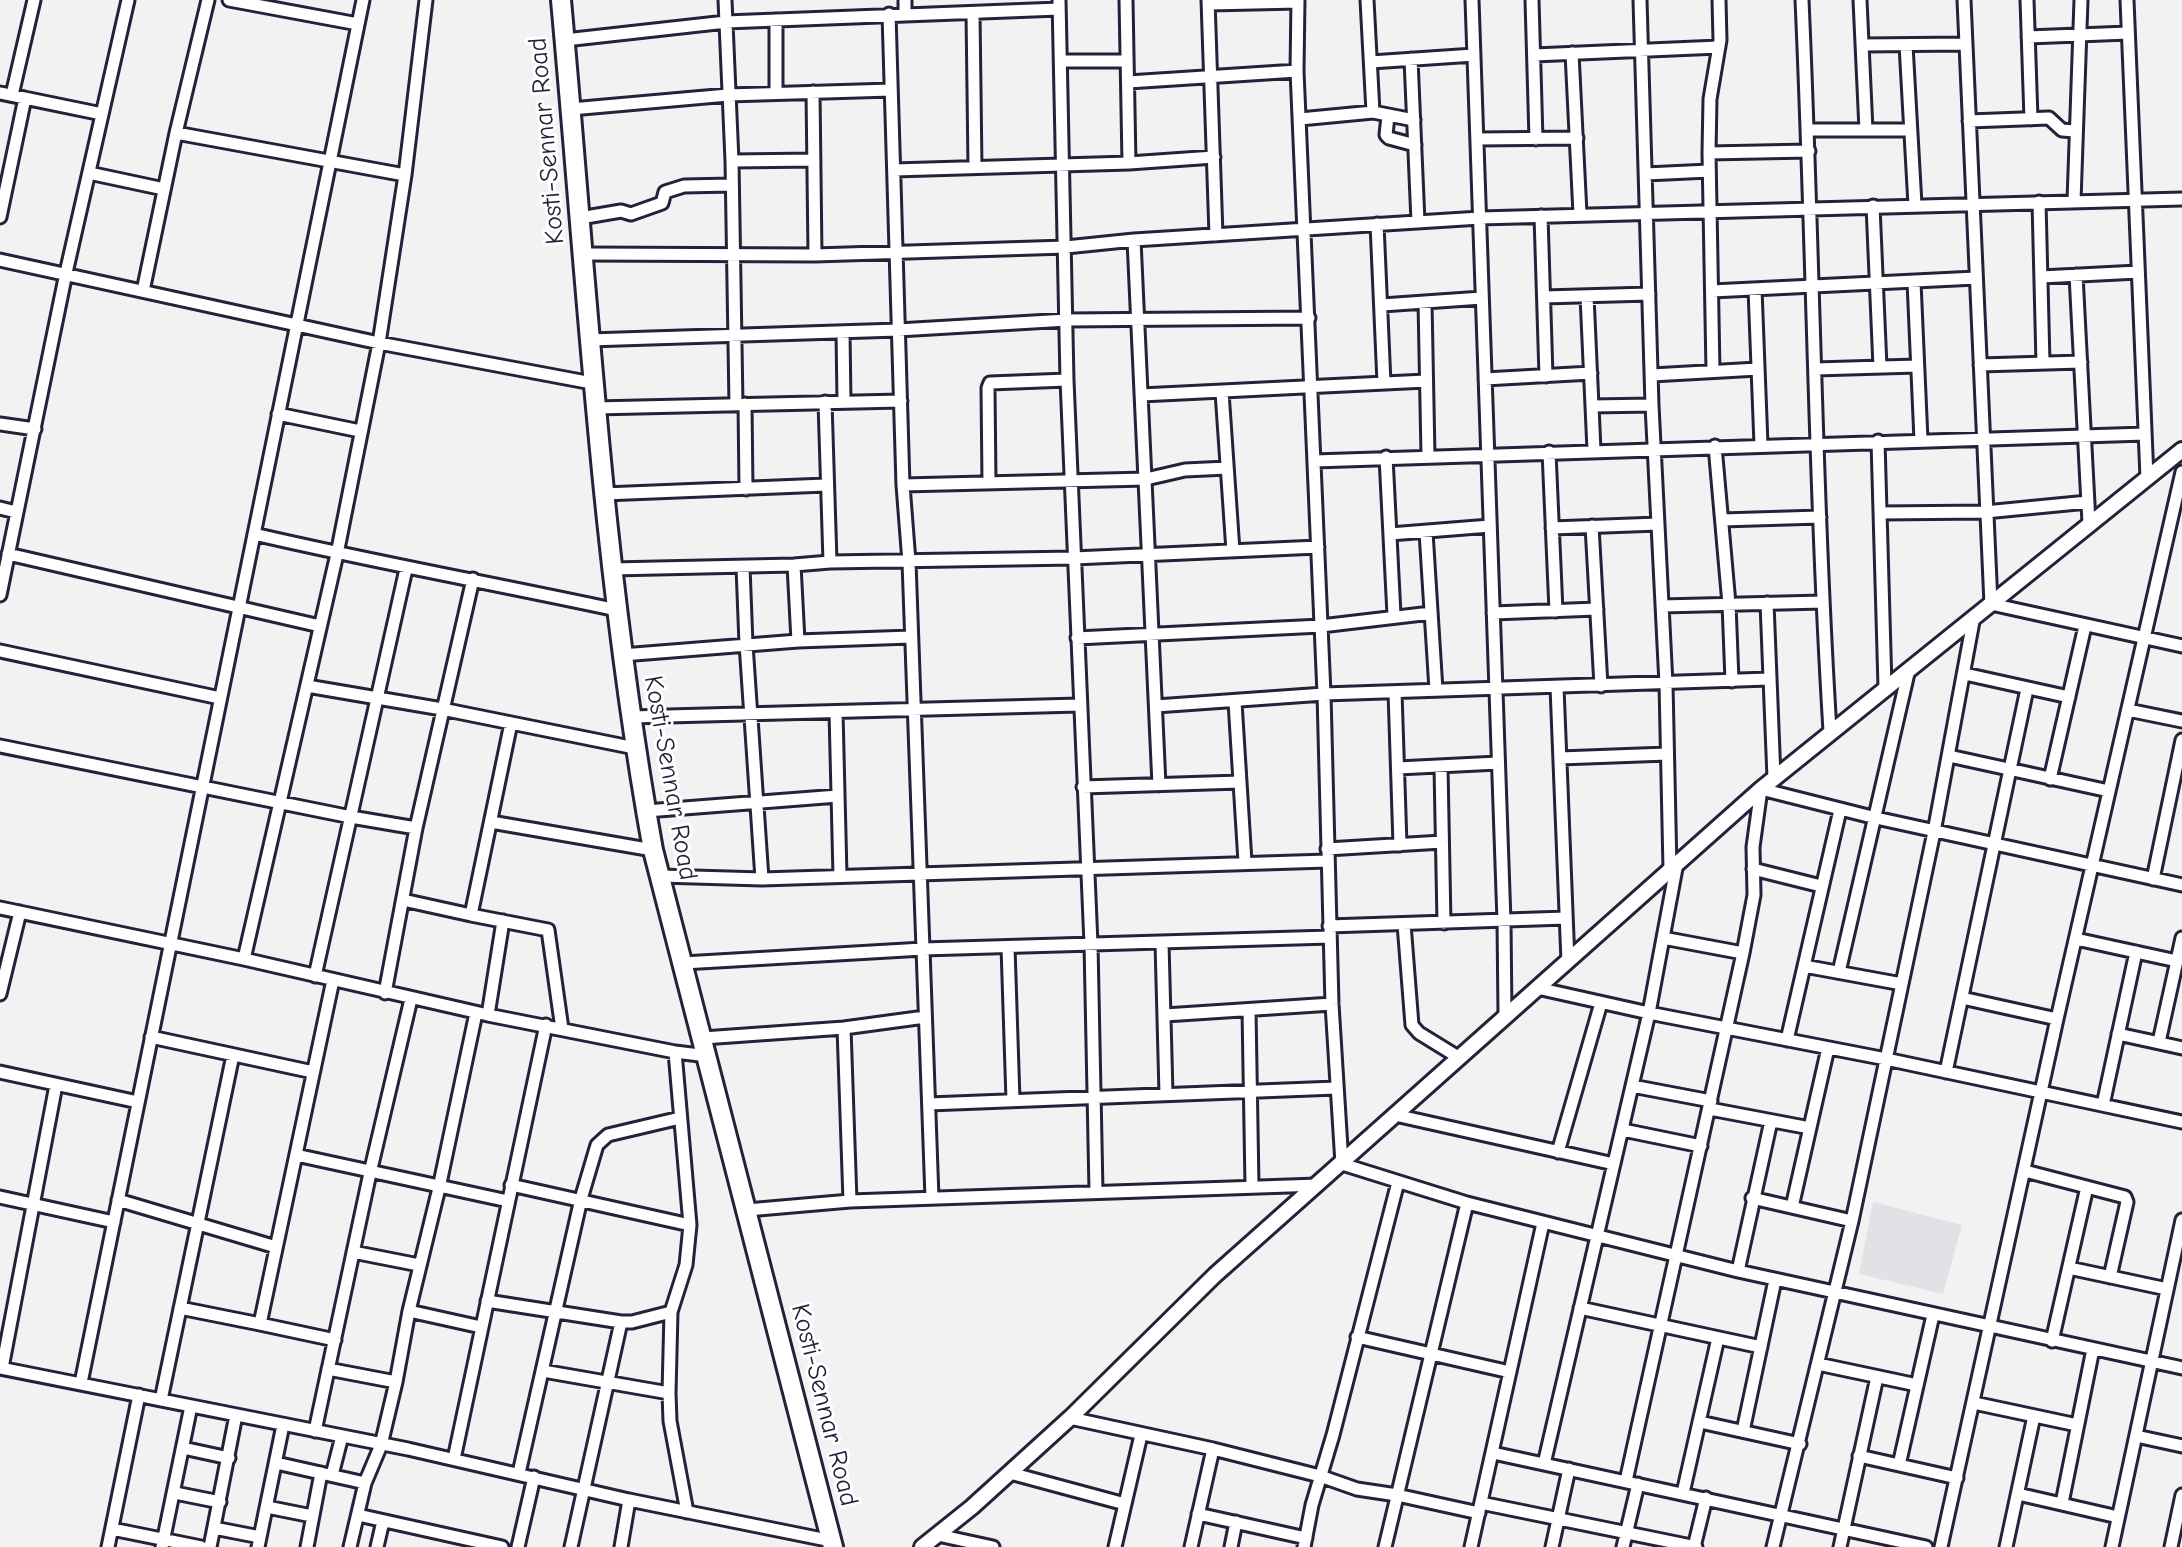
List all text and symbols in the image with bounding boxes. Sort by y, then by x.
street label: Kosti-Sennar Road [522,36,572,246]
street label: Kosti-Sennar Road [637,673,703,883]
street label: Kosti-Sennar Road [784,1301,864,1509]

